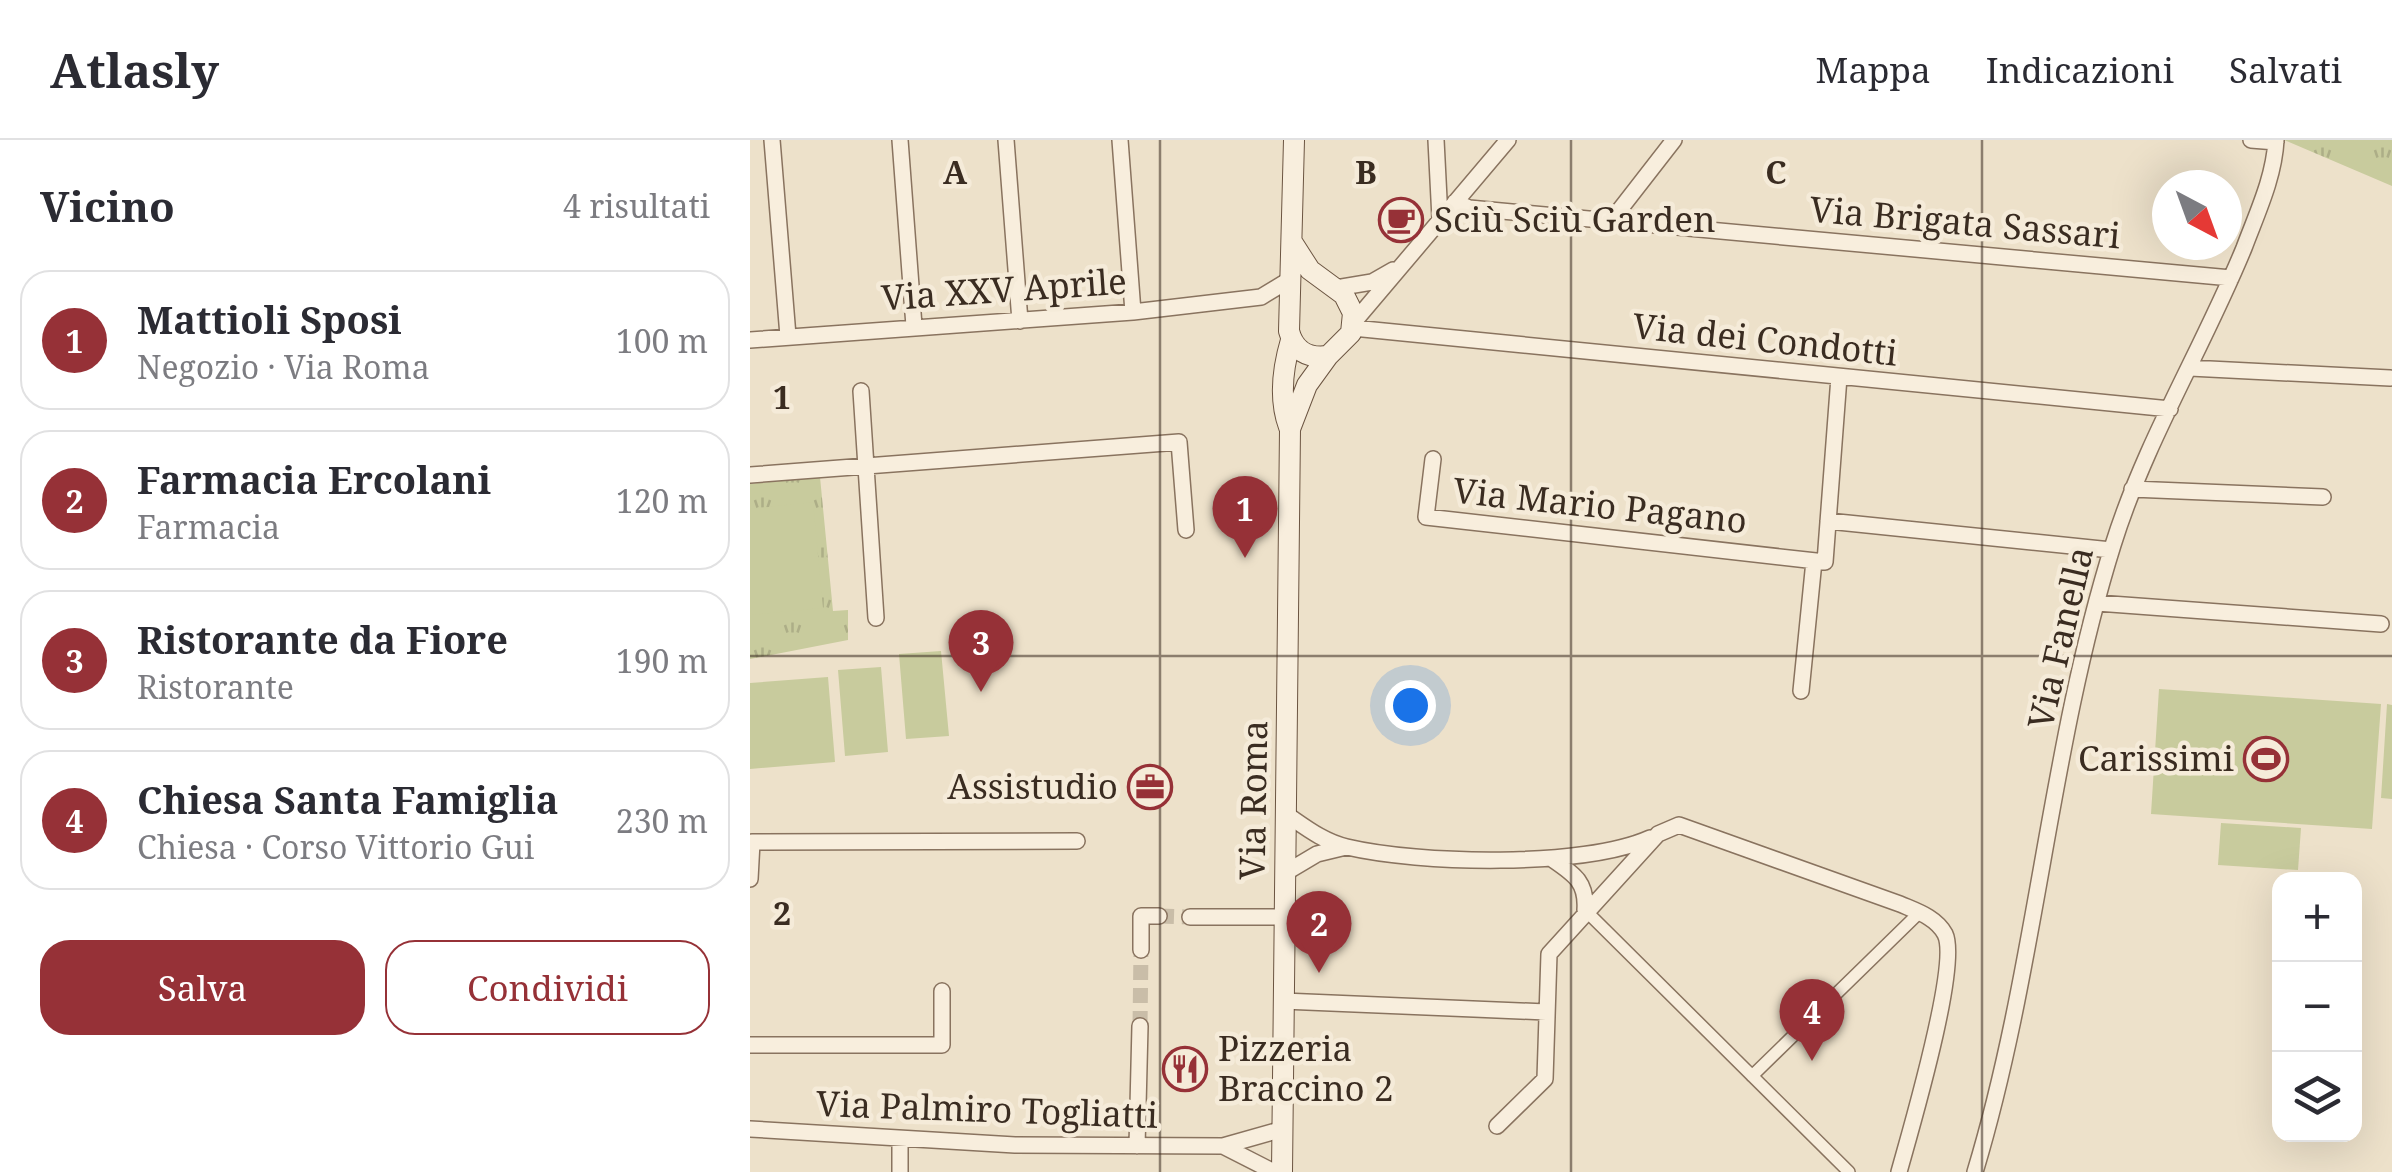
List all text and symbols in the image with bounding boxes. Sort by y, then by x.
text: Atlasly [50,37,219,102]
text: Mappa [1816,46,1931,93]
text: Indicazioni [1986,46,2174,93]
text: Salvati [2229,46,2342,93]
text: A [943,150,968,193]
text: B [1355,150,1377,193]
text: C [1765,150,1787,193]
north arrow [2152,170,2242,260]
text: Vicino [40,177,175,234]
text: 4 risultati [563,184,710,227]
street label: Via Brigata Sassari [1808,185,2122,258]
place label: Sciù Sciù Garden [1434,195,1716,242]
cafe icon: Sciù Sciù Garden [1378,197,1424,243]
street label: Via XXV Aprile [880,256,1128,321]
text: Mattioli Sposi [137,293,402,345]
street label: Via dei Condotti [1630,301,1900,376]
text: 1 [65,319,84,362]
text: 100 m [616,319,708,362]
text: Negozio · Via Roma [137,345,430,388]
text: 1 [773,375,791,418]
text: Farmacia Ercolani [137,453,491,505]
street label: Via Mario Pagano [1451,466,1749,543]
pin: 1 [1212,476,1278,558]
text: 2 [65,479,84,522]
text: 120 m [616,479,708,522]
text: Farmacia [137,505,280,548]
street label: Via Fanella [2016,542,2103,733]
pin: 3 [948,610,1014,692]
text: Ristorante da Fiore [137,613,508,665]
text: 3 [65,639,84,682]
text: 190 m [616,639,708,682]
text: Ristorante [137,665,294,708]
your location [1385,680,1436,731]
street label: Via Roma [1228,720,1277,880]
place label: Carissimi [2078,734,2234,781]
sports icon: Carissimi [2243,736,2289,782]
place label: Assistudio [947,762,1118,809]
office icon: Assistudio [1127,764,1173,810]
text: Chiesa Santa Famiglia [137,773,559,825]
text: 4 [65,799,84,842]
text: 230 m [616,799,708,842]
text: Chiesa · Corso Vittorio Gui [137,825,534,868]
map controls [2272,872,2362,1142]
button: + [2272,872,2362,962]
pin: 2 [1286,890,1352,973]
text: 2 [773,891,791,934]
button: Salva [40,940,365,1035]
button: Condividi [385,940,710,1035]
button: − [2272,962,2362,1052]
pin: 4 [1780,978,1844,1061]
place label: Pizzeria Braccino 2 [1218,1024,1393,1111]
restaurant icon: Pizzeria Braccino 2 [1162,1046,1208,1092]
button: layers [2272,1052,2362,1142]
street label: Via Palmiro Togliatti [815,1079,1159,1138]

